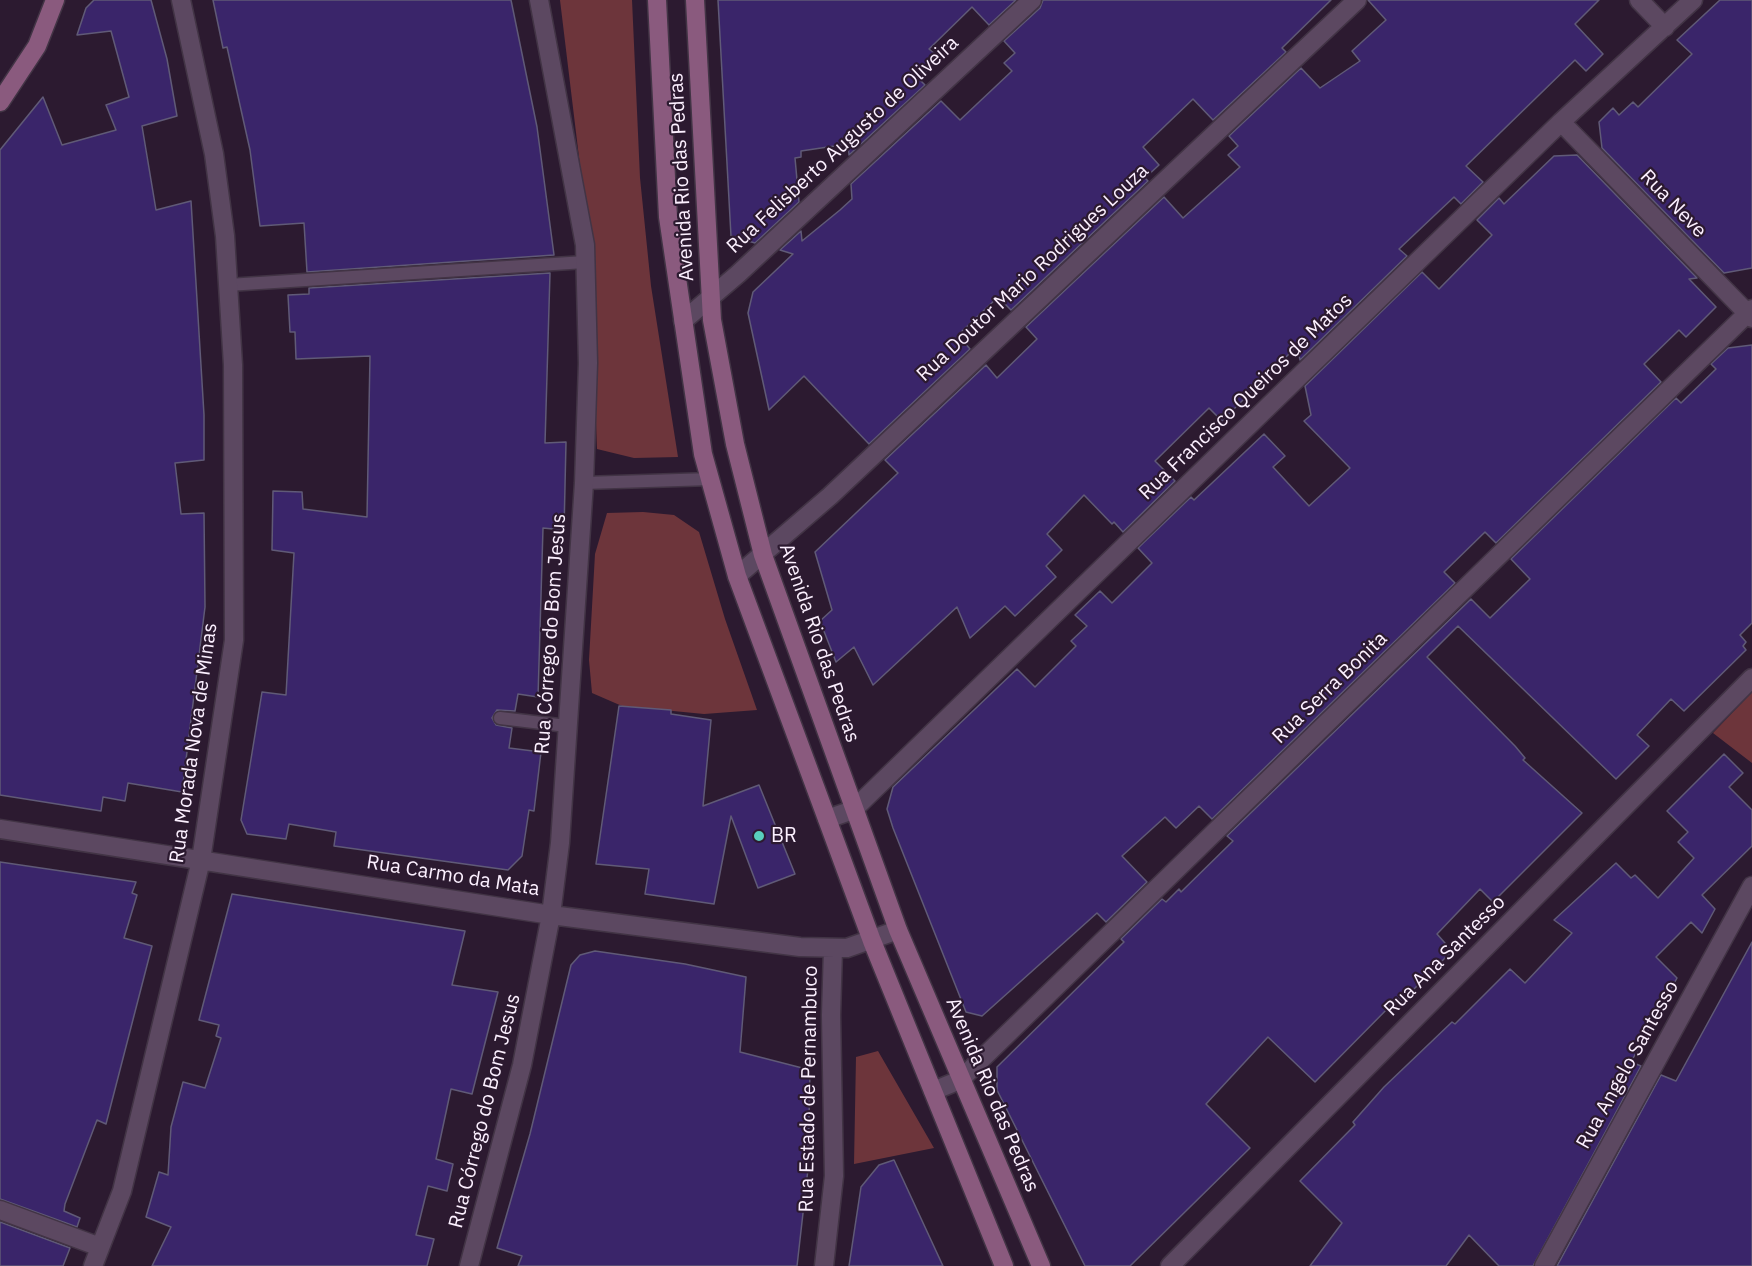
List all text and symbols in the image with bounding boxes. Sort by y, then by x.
street label: Rua Felisberto Augusto de Oliveira [722,31,964,259]
street label: Avenida Rio das Pedras [665,72,699,282]
street label: Rua Doutor Mario Rodrigues Louza [912,159,1154,387]
street label: Rua Neve [1635,165,1711,243]
street label: Rua Francisco Queiros de Matos [1135,289,1357,505]
street label: Rua Córrego do Bom Jesus [531,513,571,755]
street label: Avenida Rio das Pedras [774,540,864,746]
street label: Rua Morada Nova de Minas [165,621,223,865]
street label: Rua Serra Bonita [1268,627,1392,749]
place label: BR [771,824,797,848]
marker: BR [752,829,766,843]
street label: Rua Carmo da Mata [365,850,541,902]
street label: Rua Ana Santesso [1379,890,1511,1022]
street label: Rua Estado de Pernambuco [795,965,823,1213]
street label: Rua Angelo Santesso [1572,977,1684,1153]
street label: Rua Córrego do Bom Jesus [444,991,526,1231]
street label: Avenida Rio das Pedras [940,994,1044,1196]

